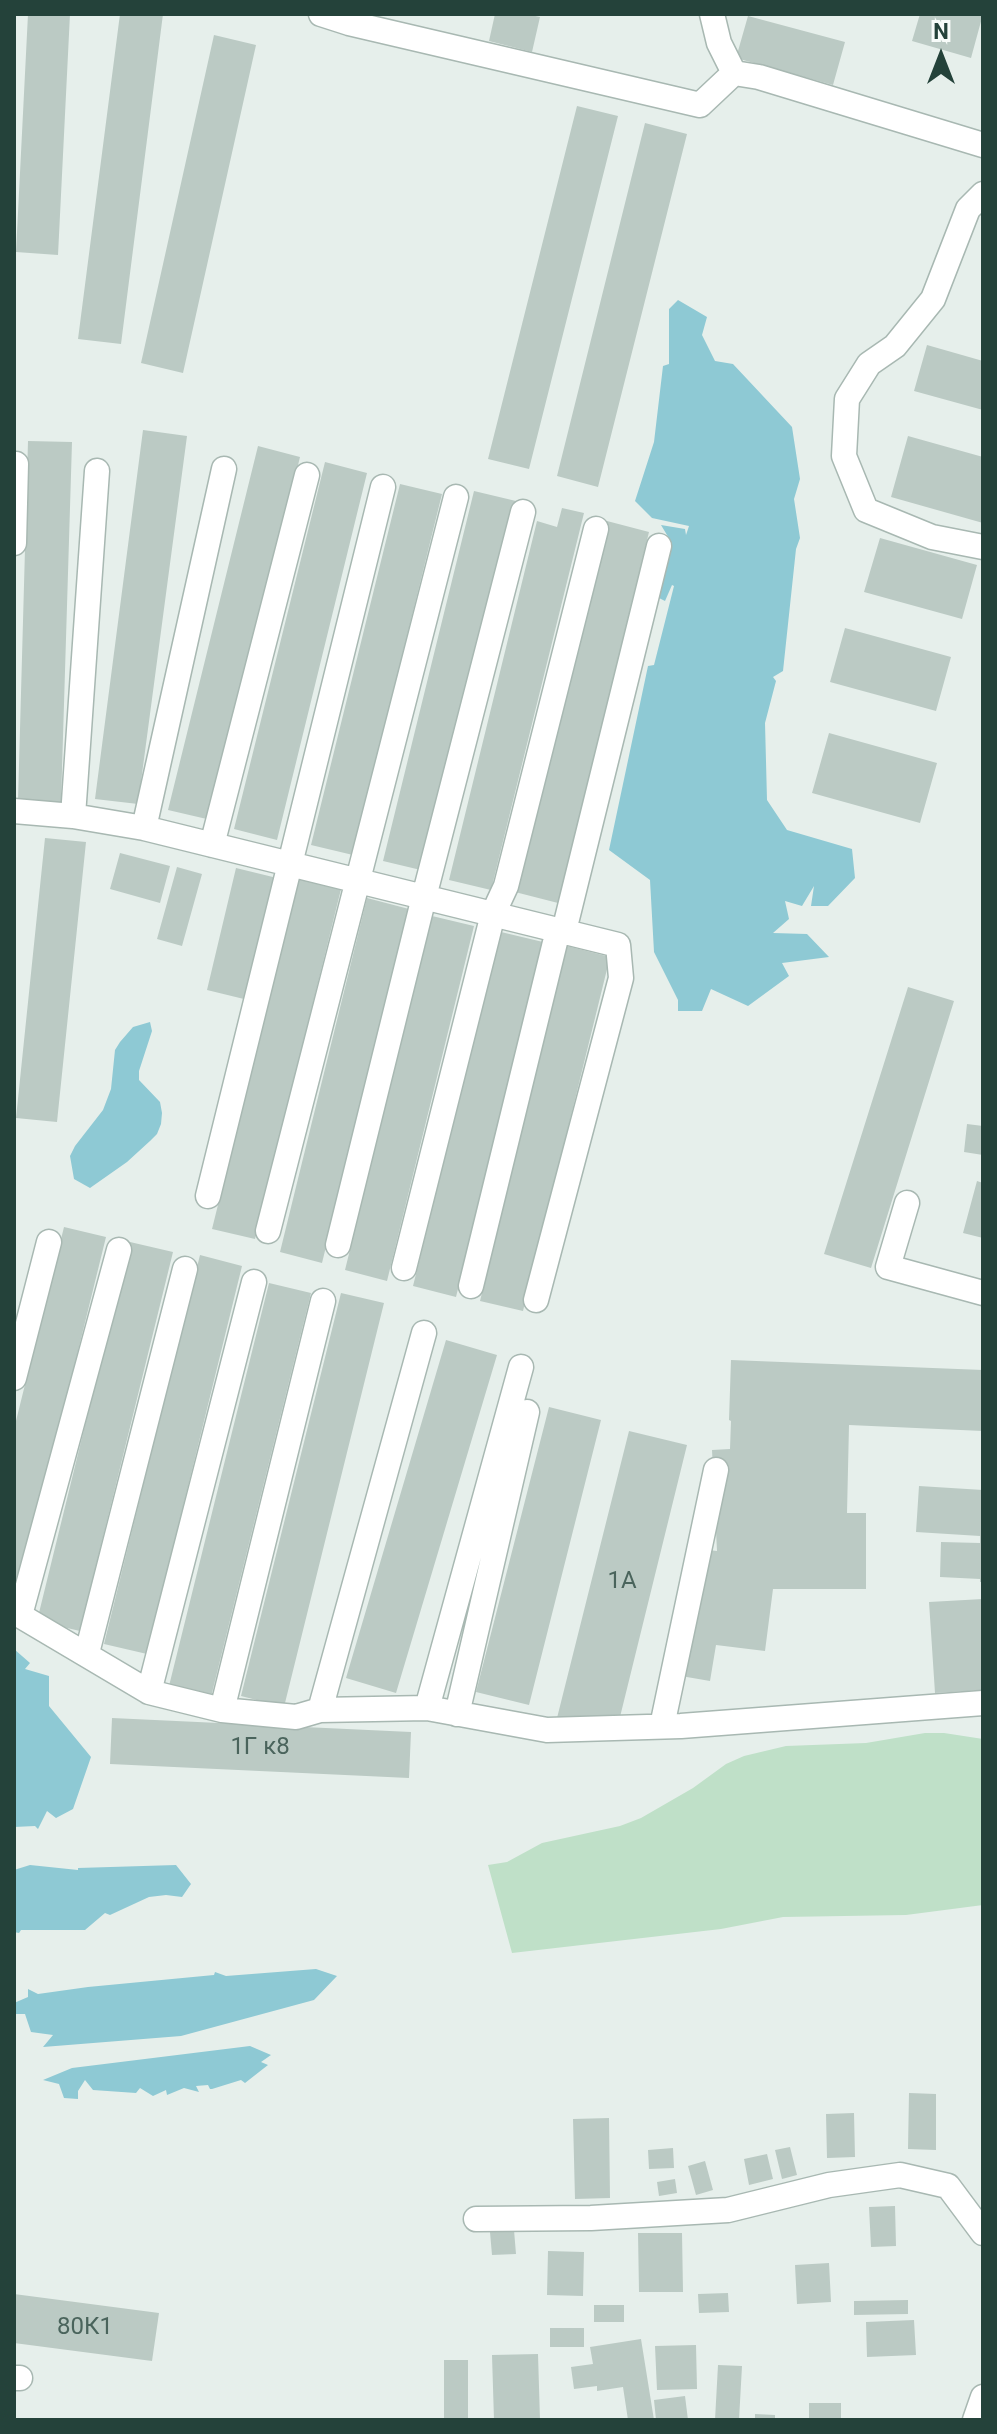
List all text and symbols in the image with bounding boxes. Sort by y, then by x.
north arrow [901,16,981,96]
text: N [933,19,949,44]
house number: 1А [607,1568,637,1596]
house number: 1Г к8 [230,1734,290,1762]
house number: 80К1 [57,2314,113,2342]

